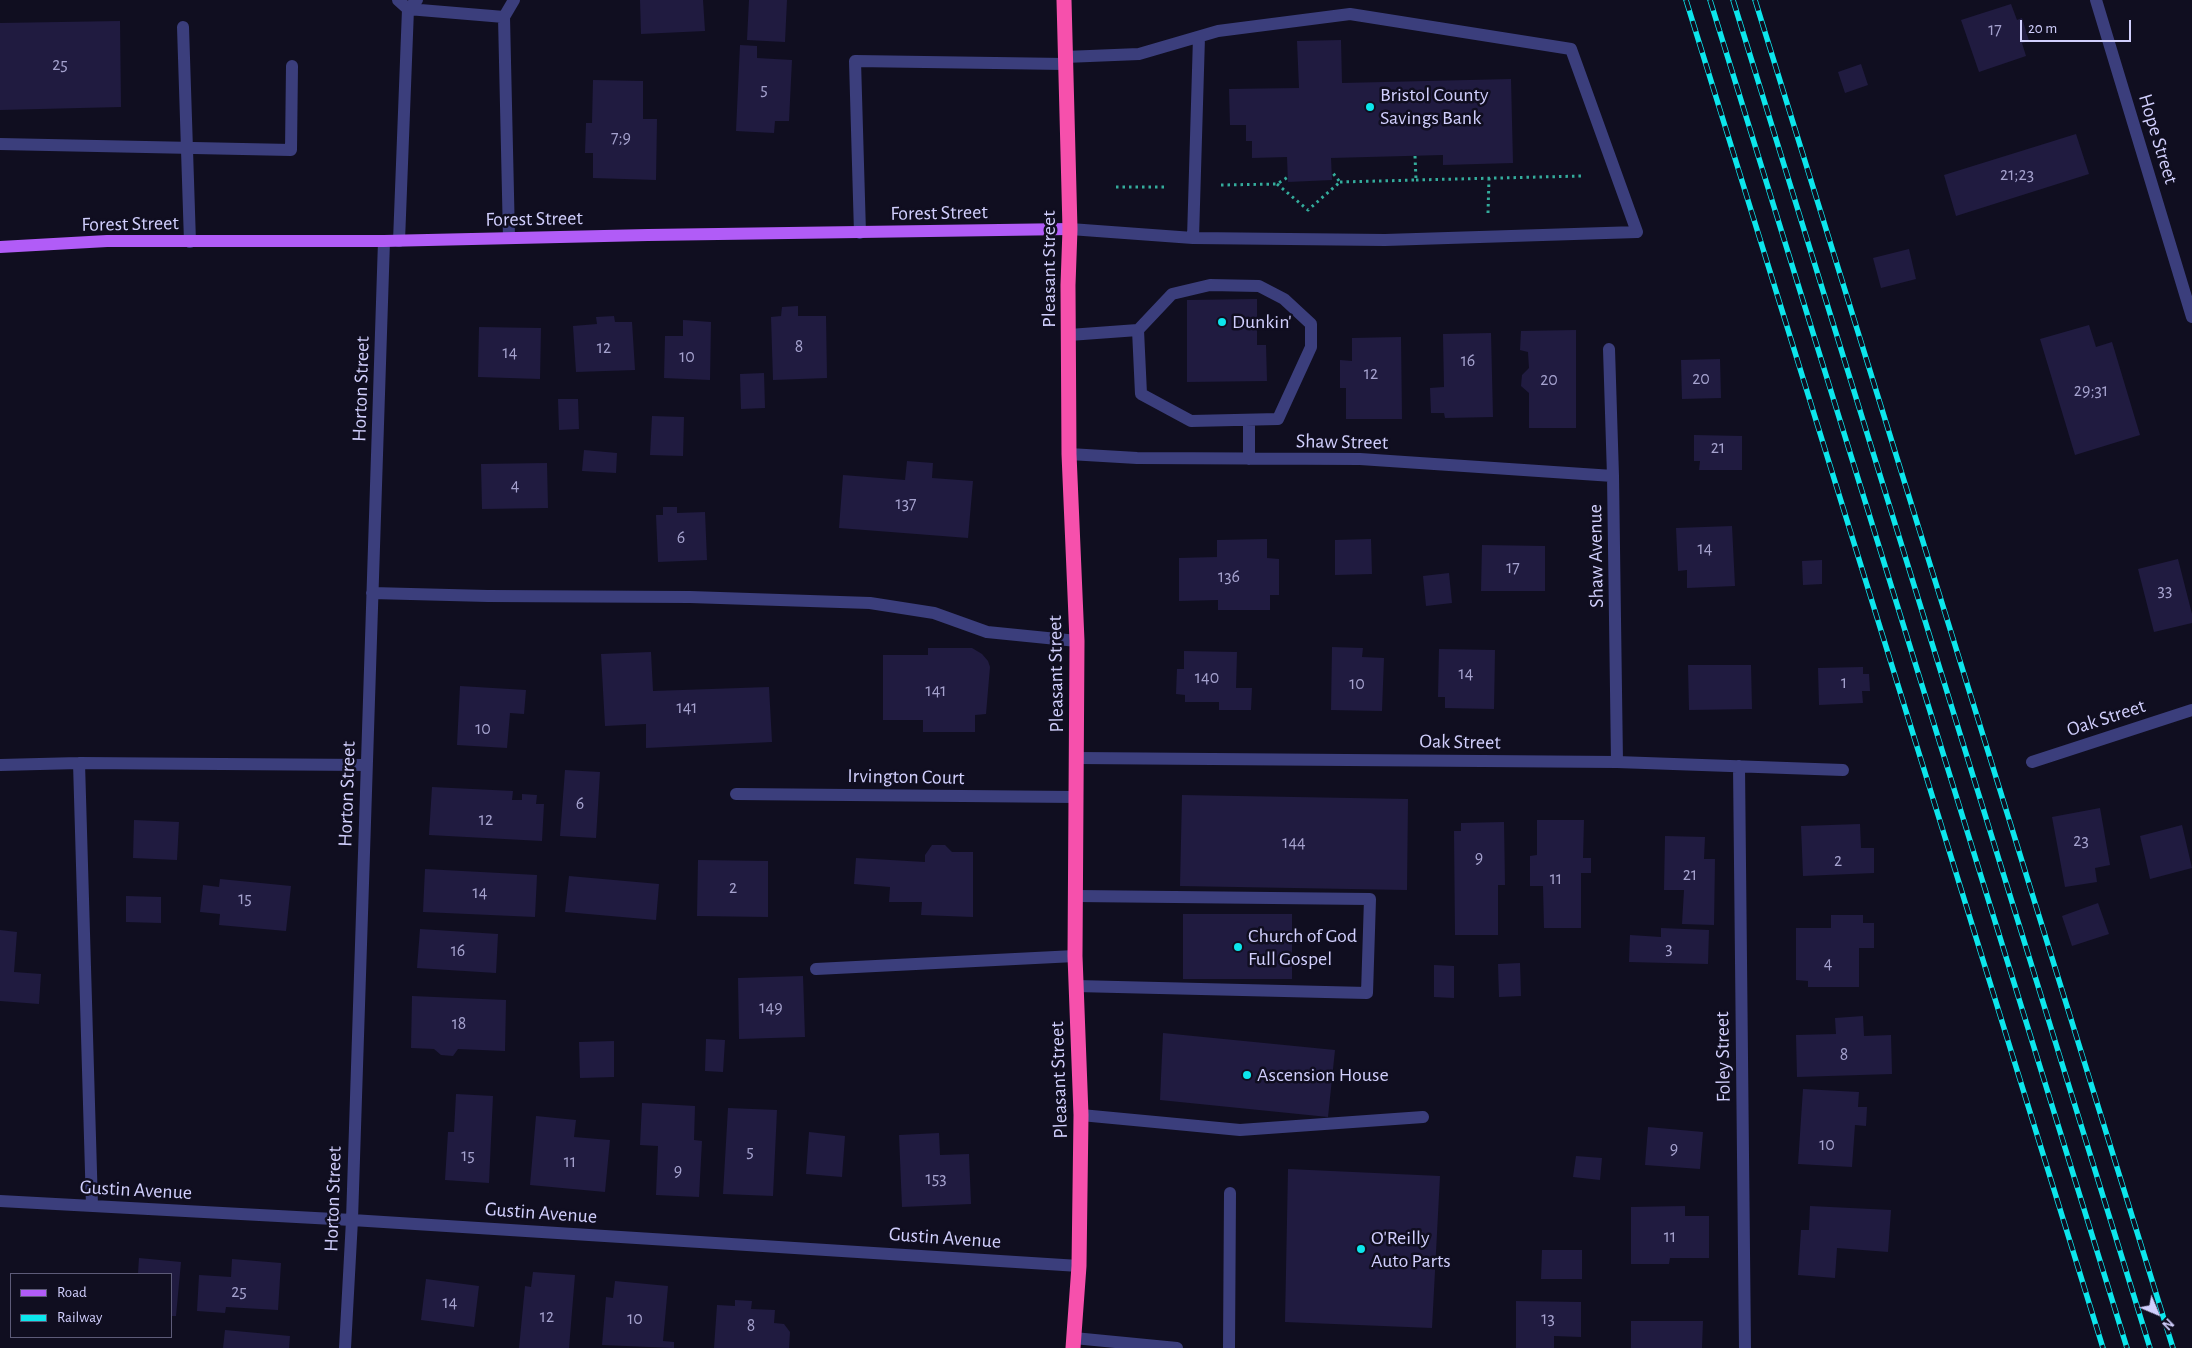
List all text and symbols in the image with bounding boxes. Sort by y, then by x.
scale bar [2022,10,2133,42]
house number: 17 [1988,19,2002,41]
text: 20 m [2028,21,2057,36]
house number: 25 [52,54,68,76]
house number: 5 [760,79,768,101]
place label: Bristol County Savings Bank [1380,83,1488,130]
street label: Hope Street [2133,91,2183,187]
marker: Bristol County Savings Bank [1364,101,1376,113]
house number: 7;9 [611,127,631,149]
house number: 21;23 [2000,164,2034,186]
street label: Forest Street [890,200,988,226]
street label: Forest Street [485,206,583,232]
street label: Pleasant Street [1037,210,1061,328]
street label: Forest Street [81,211,179,237]
place label: Dunkin' [1232,310,1292,334]
marker: Dunkin' [1216,316,1228,328]
street label: Horton Street [347,336,375,442]
house number: 8 [795,336,803,358]
house number: 12 [597,337,611,359]
house number: 14 [503,342,517,364]
house number: 10 [679,346,695,368]
house number: 16 [1461,350,1475,372]
house number: 12 [1364,363,1378,385]
house number: 20 [1692,368,1710,390]
house number: 20 [1540,369,1558,391]
house number: 29;31 [2074,380,2108,402]
street label: Shaw Street [1296,429,1388,455]
house number: 21 [1711,437,1725,459]
house number: 4 [511,475,519,497]
house number: 137 [895,493,917,515]
street label: Shaw Avenue [1583,504,1609,608]
house number: 6 [677,527,685,549]
house number: 14 [1698,538,1712,560]
house number: 17 [1506,557,1520,579]
house number: 136 [1218,566,1240,588]
house number: 33 [2158,580,2172,602]
street label: Pleasant Street [1043,615,1069,733]
house number: 14 [1459,663,1473,685]
house number: 140 [1195,667,1219,689]
house number: 1 [1841,672,1847,694]
house number: 10 [1349,673,1365,695]
house number: 141 [925,680,947,702]
street label: Oak Street [2064,694,2148,742]
house number: 141 [676,697,698,719]
house number: 10 [475,718,491,740]
street label: Oak Street [1419,729,1501,755]
street label: Horton Street [333,741,361,847]
street label: Irvington Court [847,764,965,790]
house number: 6 [576,793,584,815]
house number: 12 [479,809,493,831]
house number: 23 [2073,830,2089,852]
house number: 144 [1282,832,1306,854]
house number: 9 [1475,847,1483,869]
house number: 2 [1834,850,1842,872]
house number: 21 [1683,864,1697,886]
house number: 11 [1550,868,1562,890]
house number: 2 [729,877,737,899]
house number: 14 [473,882,487,904]
house number: 15 [238,888,252,910]
place label: Church of God Full Gospel [1248,924,1357,971]
house number: 3 [1665,938,1673,960]
house number: 16 [451,940,465,962]
marker: Church of God Full Gospel [1232,941,1244,953]
house number: 4 [1824,953,1832,975]
house number: 149 [759,997,783,1019]
street label: Foley Street [1710,1011,1736,1103]
house number: 18 [452,1013,466,1035]
street label: Pleasant Street [1045,1021,1073,1139]
house number: 8 [1840,1044,1848,1066]
place label: Ascension House [1257,1063,1389,1087]
marker: Ascension House [1241,1069,1253,1081]
house number: 10 [1819,1134,1835,1156]
house number: 9 [1670,1138,1678,1160]
house number: 5 [746,1141,754,1163]
house number: 15 [461,1145,475,1167]
street label: Horton Street [319,1146,347,1252]
house number: 11 [564,1151,576,1173]
house number: 9 [674,1160,682,1182]
house number: 153 [925,1168,947,1190]
street label: Gustin Avenue [79,1175,193,1205]
street label: Gustin Avenue [484,1197,598,1229]
street label: Gustin Avenue [888,1222,1002,1254]
place label: O'Reilly Auto Parts [1371,1226,1451,1273]
house number: 11 [1664,1226,1676,1248]
marker: O'Reilly Auto Parts [1355,1243,1367,1255]
legend [10,1273,172,1338]
house number: 25 [231,1281,247,1303]
text: Road [57,1285,87,1300]
north arrow [2132,1288,2182,1338]
house number: 14 [443,1292,457,1314]
house number: 12 [540,1306,554,1328]
house number: 10 [627,1308,643,1330]
house number: 13 [1541,1308,1555,1330]
text: Railway [57,1310,102,1325]
house number: 8 [747,1315,755,1337]
text: N [2159,1315,2176,1332]

